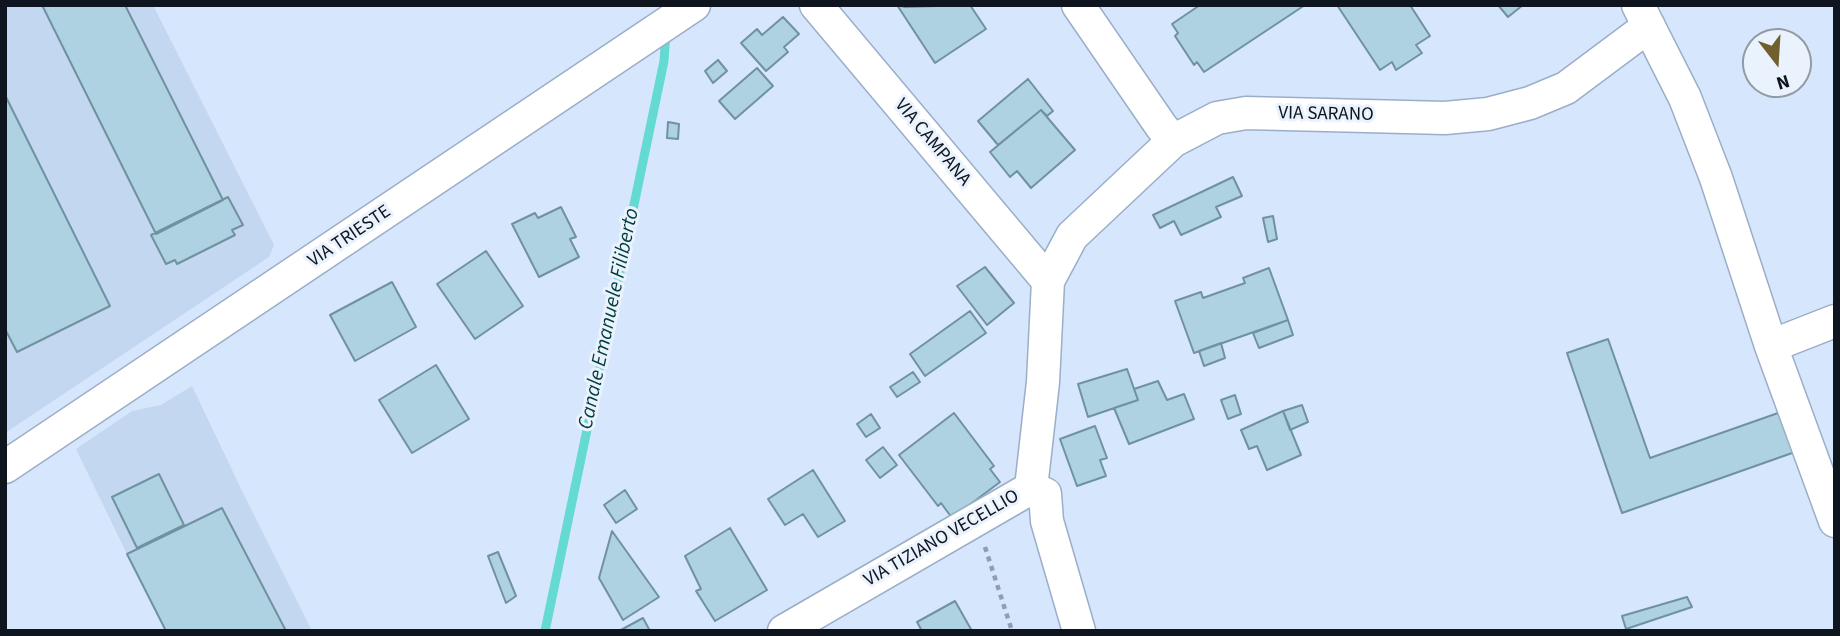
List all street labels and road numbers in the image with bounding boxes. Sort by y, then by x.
street label: VIA CAMPANA [889,95,975,191]
street label: VIA SARANO [1278,103,1374,127]
street label: VIA TRIESTE [304,201,396,273]
street label: VIA TIZIANO VECELLIO [860,485,1024,593]

